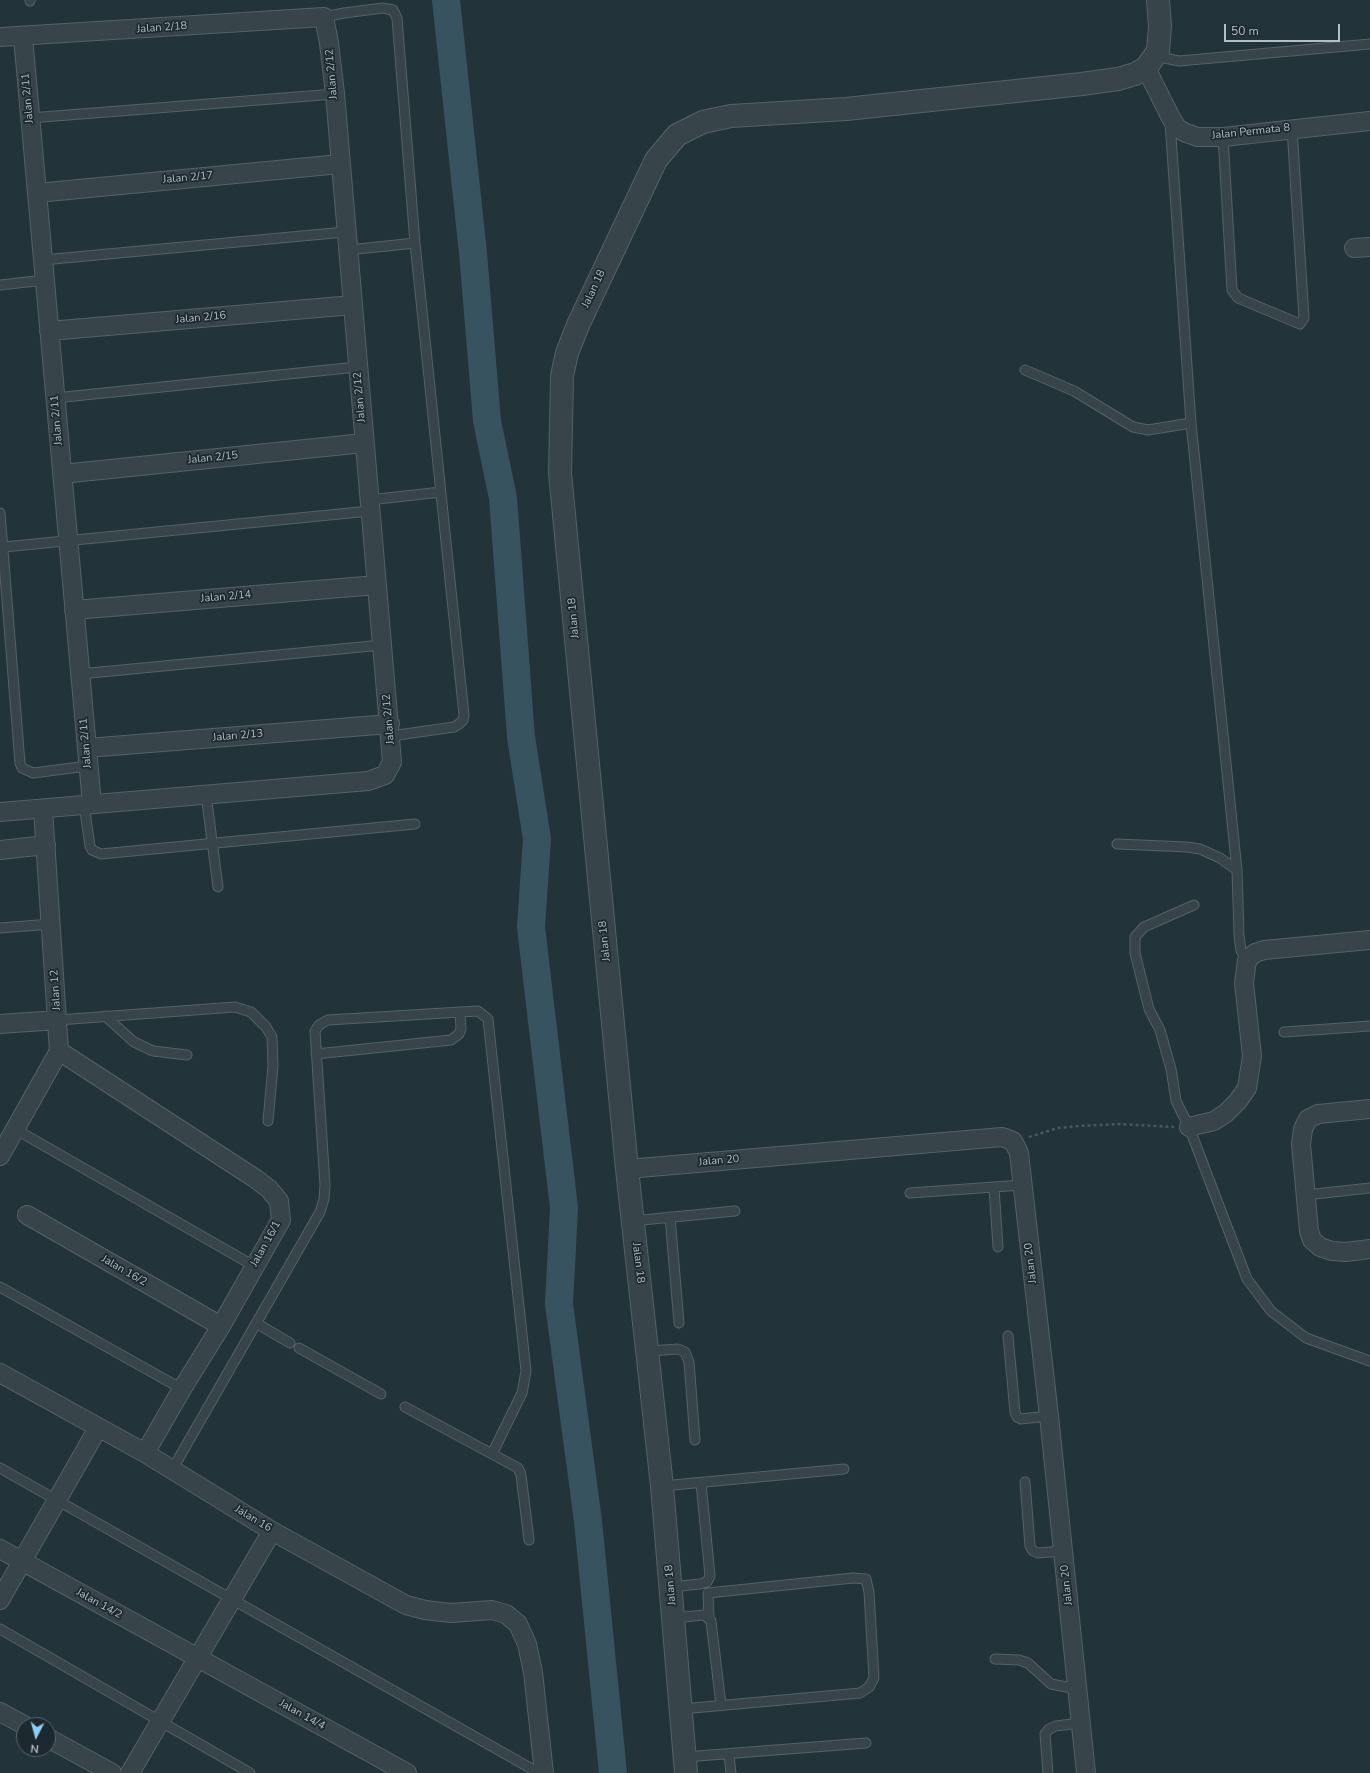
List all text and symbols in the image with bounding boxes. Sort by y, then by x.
scale bar [1226,16,1342,42]
street label: Jalan 2/18 [136,20,188,36]
text: 50 m [1231,23,1259,39]
street label: Jalan 2/12 [323,48,341,100]
street label: Jalan 2/11 [19,72,37,124]
street label: Jalan Permata 8 [1211,121,1291,143]
street label: Jalan 2/17 [162,169,214,187]
street label: Jalan 18 [579,268,609,310]
street label: Jalan 2/16 [175,309,227,327]
street label: Jalan 2/12 [351,371,369,423]
street label: Jalan 2/11 [48,394,66,446]
street label: Jalan 2/15 [187,449,239,467]
street label: Jalan 2/14 [200,588,252,606]
street label: Jalan 18 [566,597,582,639]
street label: Jalan 2/12 [380,693,398,745]
street label: Jalan 2/11 [77,717,95,769]
street label: Jalan 2/13 [212,727,264,745]
street label: Jalan 18 [596,920,614,962]
street label: Jalan 12 [48,969,64,1011]
street label: Jalan 20 [698,1153,740,1169]
street label: Jalan 16/1 [248,1219,284,1269]
street label: Jalan 18 [629,1242,647,1284]
street label: Jalan 20 [1022,1242,1040,1284]
street label: Jalan 16/2 [99,1253,149,1289]
street label: Jalan 16 [232,1503,274,1535]
street label: Jalan 18 [663,1564,679,1606]
street label: Jalan 20 [1058,1564,1076,1606]
street label: Jalan 14/2 [74,1586,124,1622]
street label: Jalan 14/4 [277,1697,327,1733]
north arrow [16,1717,56,1757]
text: N [30,1741,40,1756]

